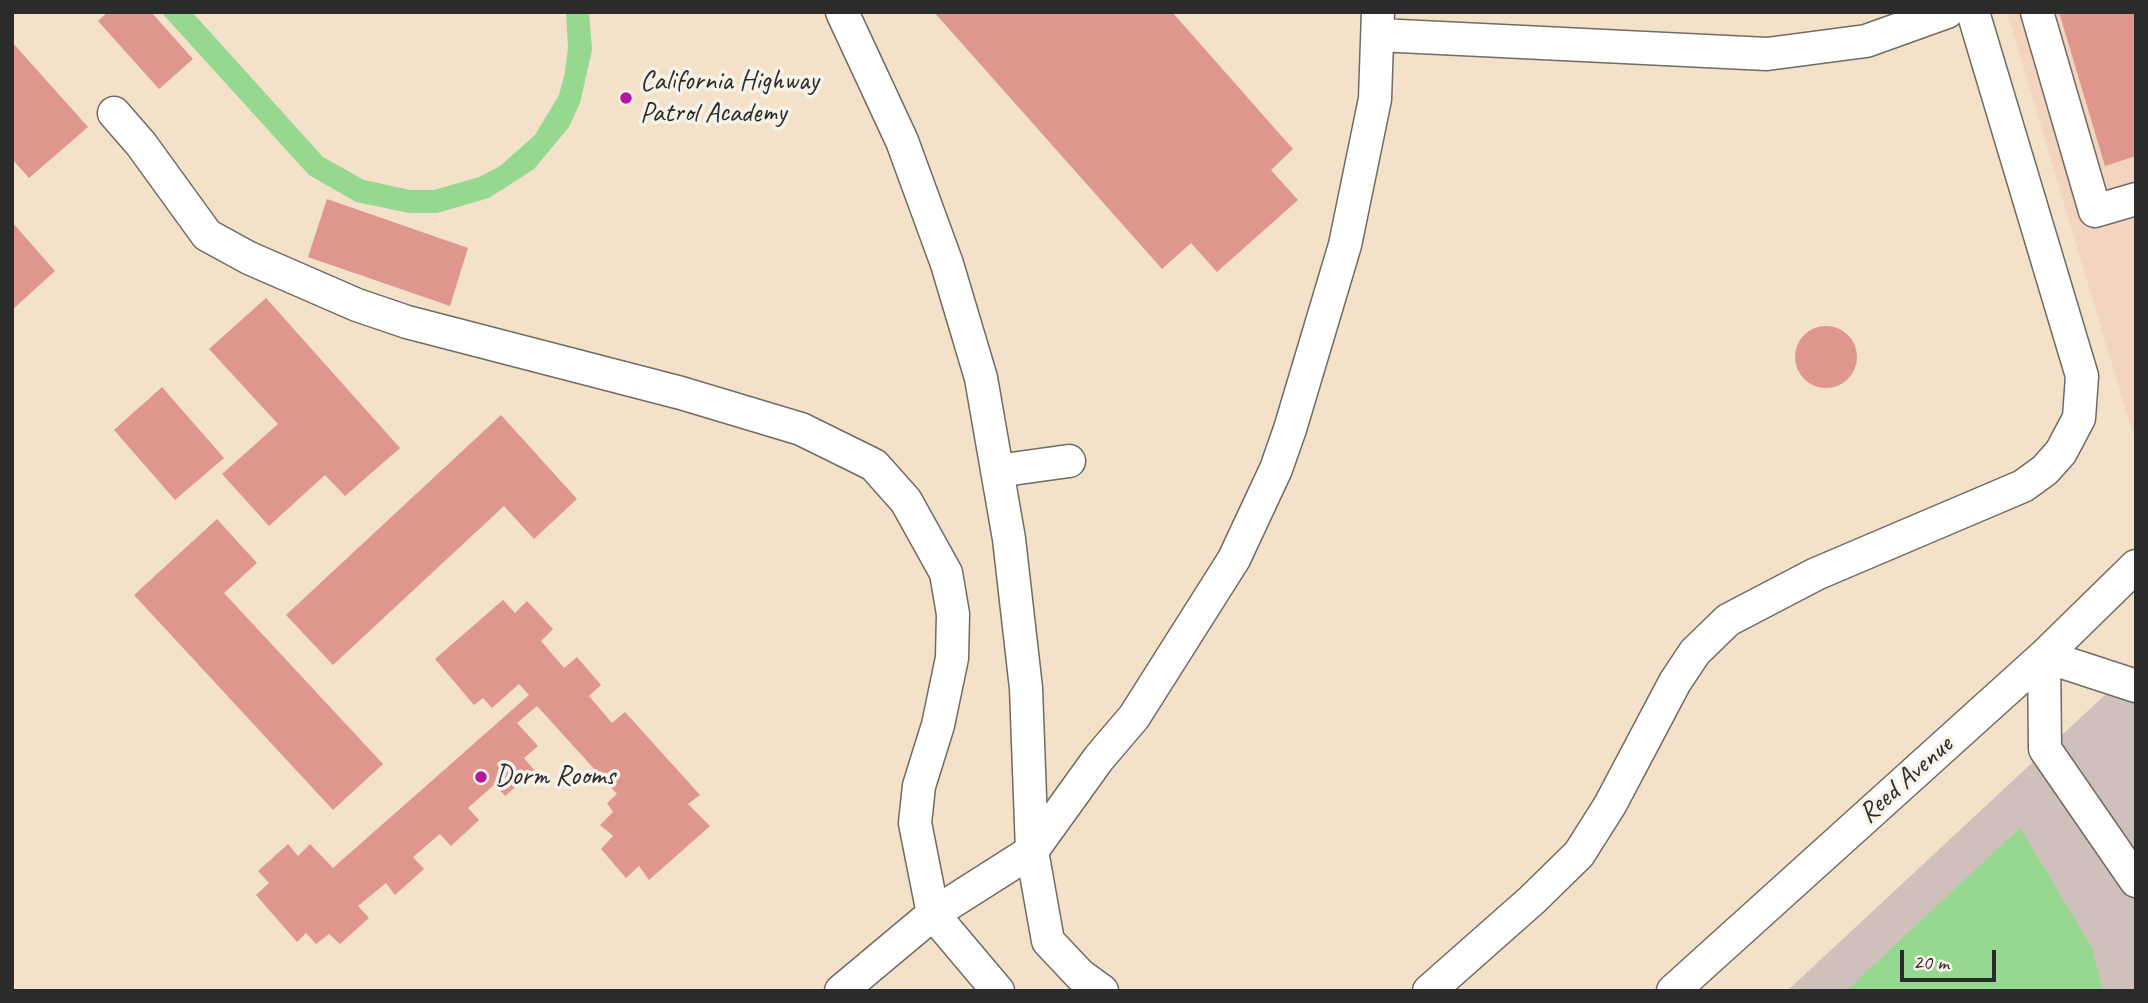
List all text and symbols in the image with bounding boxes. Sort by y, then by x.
place label: California Highway Patrol Academy [640,65,819,131]
marker: California Highway Patrol Academy [618,90,634,106]
street label: Reed Avenue [1852,729,1960,831]
place label: Dorm Rooms [495,760,615,794]
marker: Dorm Rooms [473,769,489,785]
scale bar [1903,936,1999,980]
text: 20 m [1913,949,1949,975]

